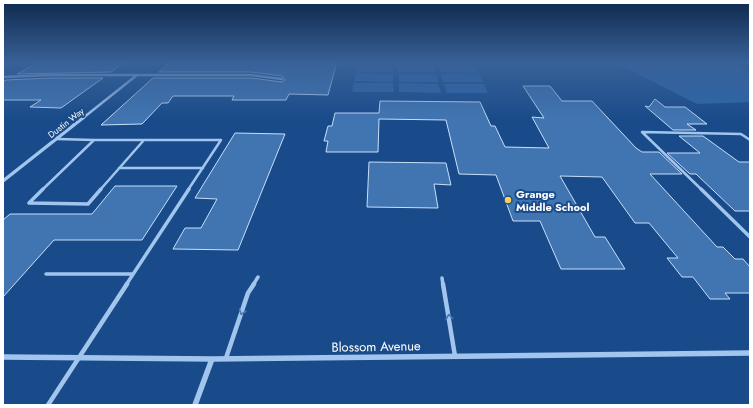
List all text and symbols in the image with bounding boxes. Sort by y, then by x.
street label: Dustin Way [45,104,87,141]
place label: Grange Middle School [516,186,590,215]
marker: Grange Middle School [503,195,513,205]
one-way arrow [238,309,246,316]
one-way arrow [445,314,454,321]
street label: Blossom Avenue [331,336,421,357]

